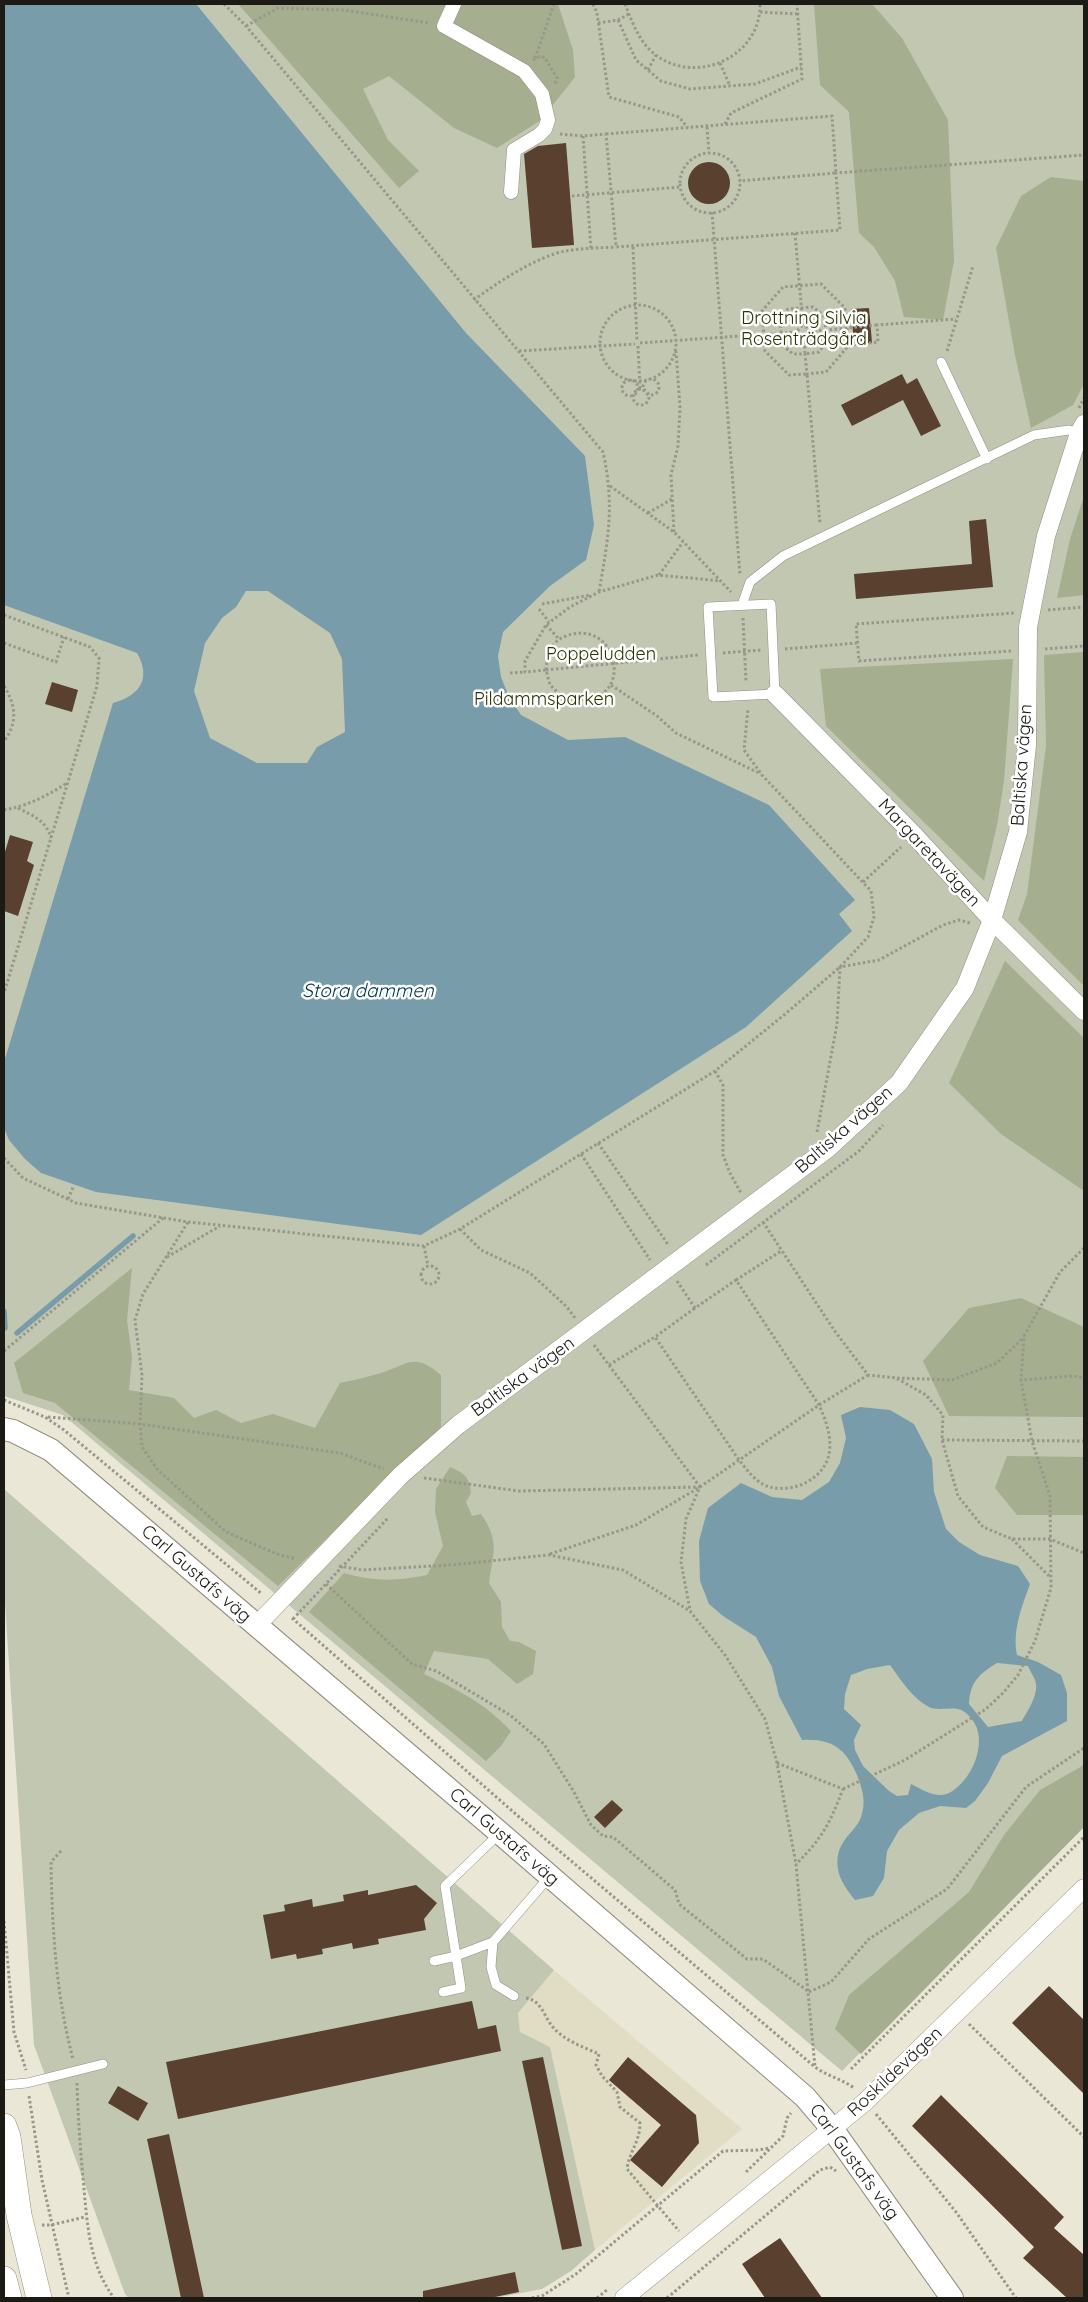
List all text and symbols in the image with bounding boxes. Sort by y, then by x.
park label: Drottning Silvia Rosenträdgård [741,308,867,350]
park label: Poppeludden [546,644,656,666]
park label: Pildammsparken [474,689,614,711]
street label: Baltiska vägen [1007,703,1037,827]
street label: Margaretavägen [873,794,985,912]
water label: Stora dammen [302,980,434,1002]
street label: Baltiska vägen [791,1082,897,1178]
street label: Baltiska vägen [467,1332,579,1422]
street label: Carl Gustafs väg [137,1520,255,1628]
street label: Carl Gustafs väg [445,1783,563,1891]
street label: Roskildevägen [843,2023,947,2121]
street label: Carl Gustafs väg [805,2100,903,2224]

